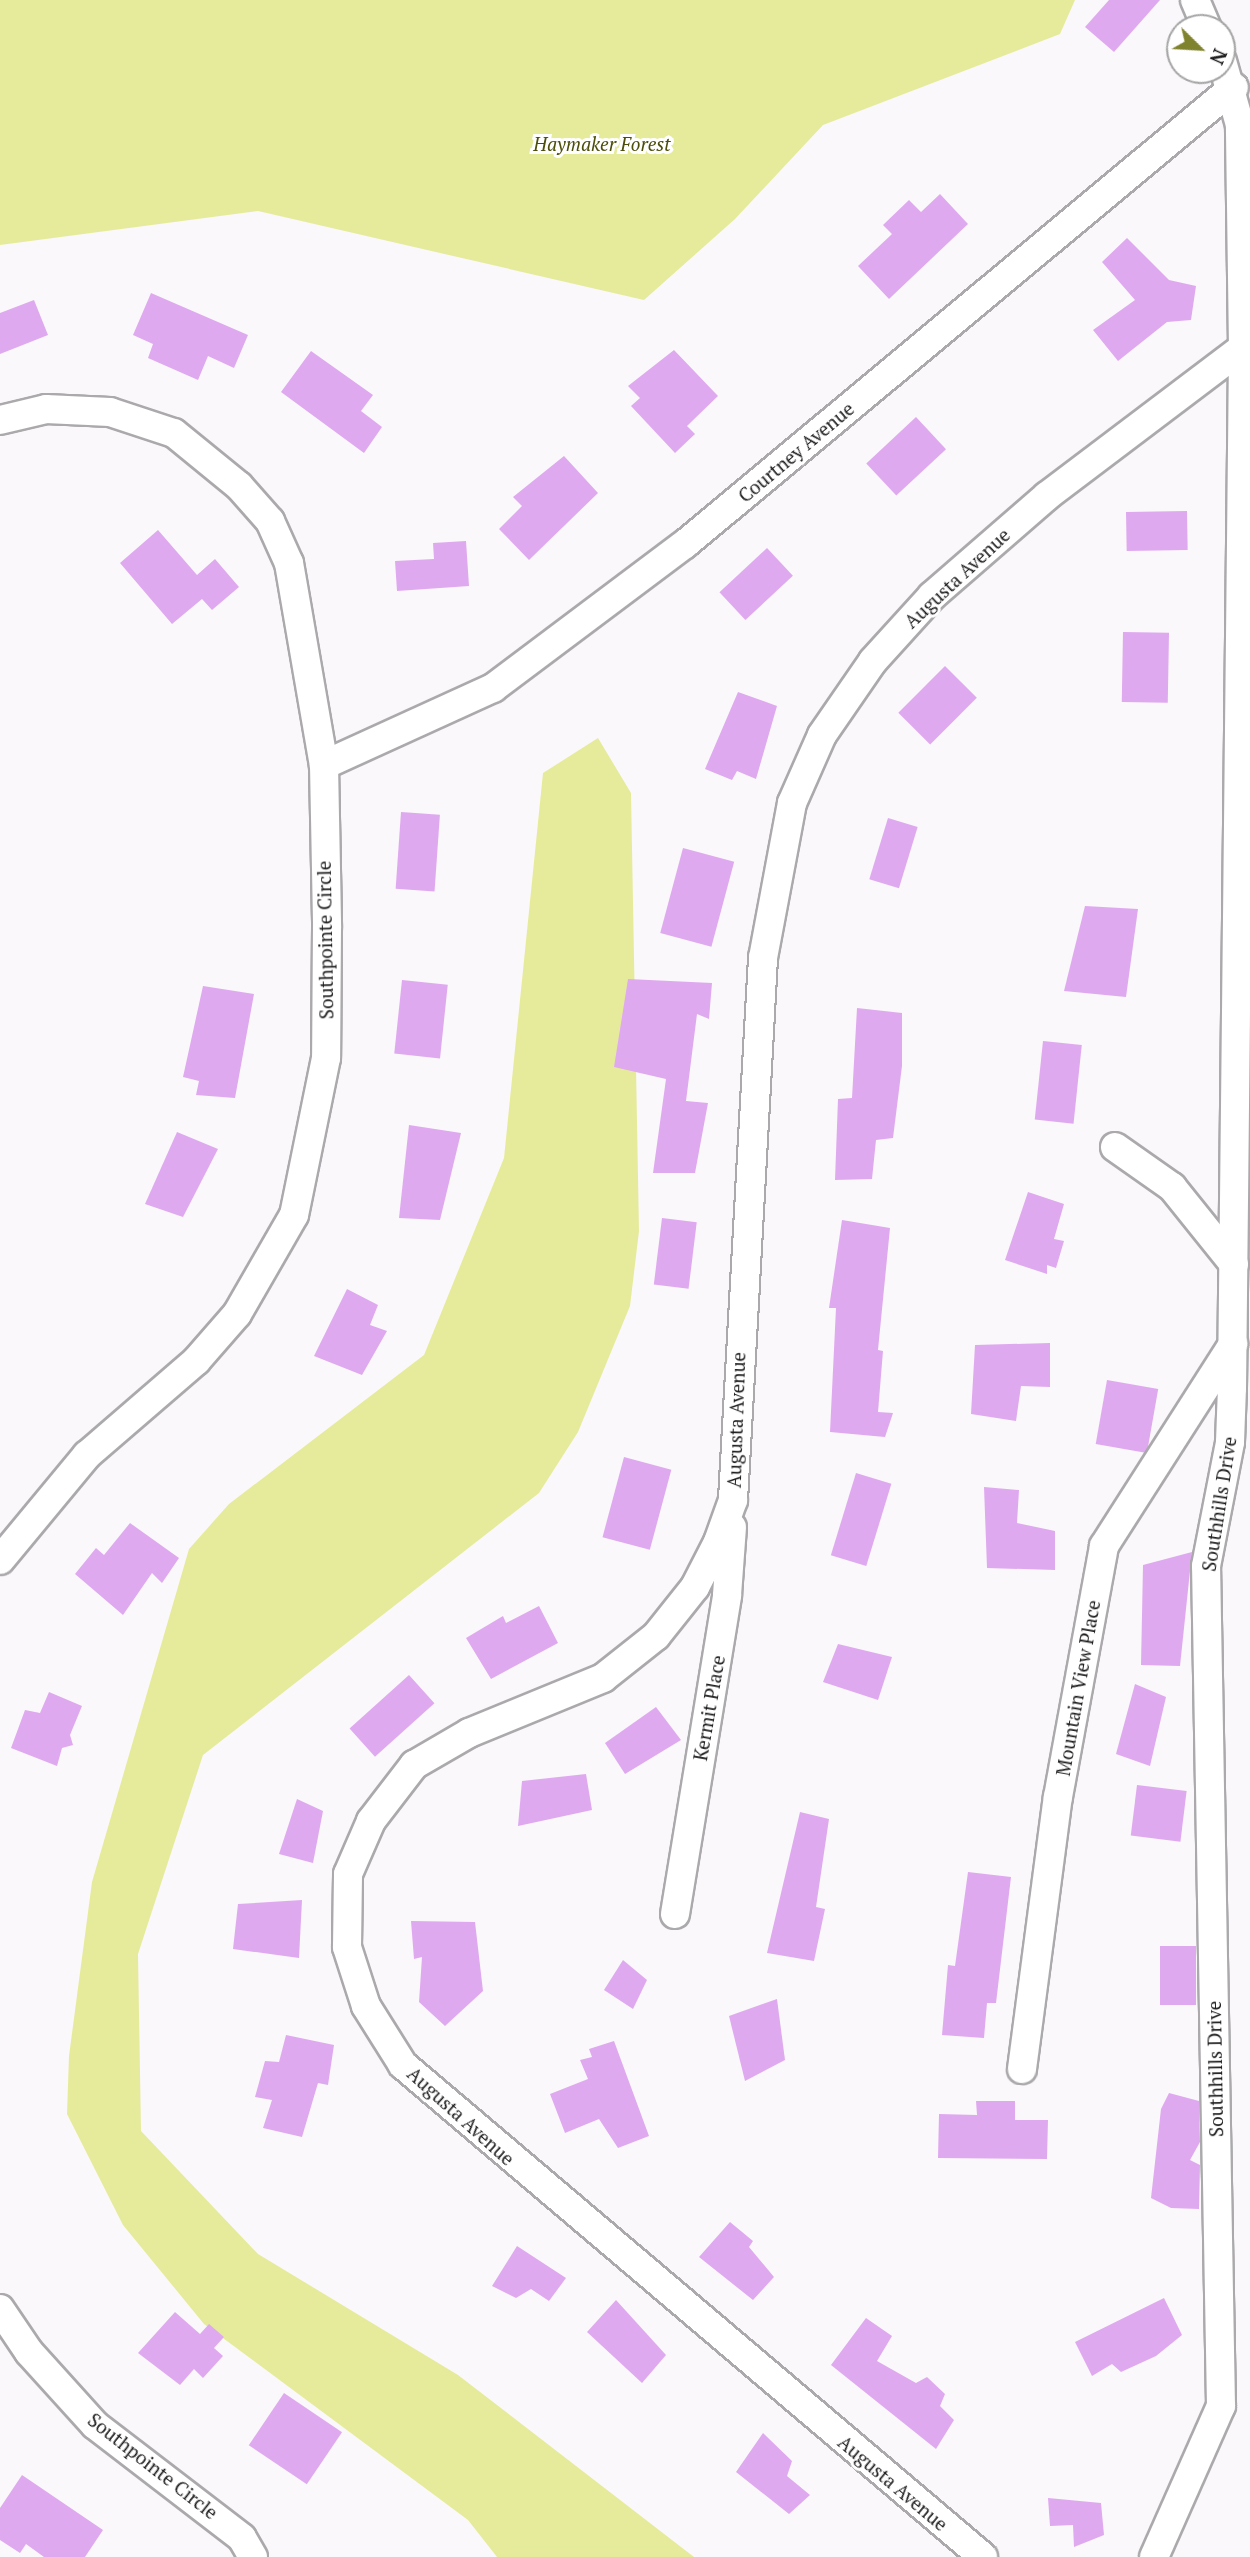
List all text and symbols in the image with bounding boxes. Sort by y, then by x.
north arrow [1166,14,1236,84]
text: N [1204,45,1233,69]
park label: Haymaker Forest [533,133,671,155]
street label: Courtney Avenue [733,397,859,507]
street label: Augusta Avenue [899,523,1015,633]
street label: Southpointe Circle [312,860,338,1020]
street label: Augusta Avenue [722,1351,750,1489]
street label: Southhills Drive [1197,1435,1241,1573]
street label: Mountain View Place [1051,1598,1105,1778]
street label: Kermit Place [689,1653,729,1763]
street label: Southhills Drive [1202,2001,1228,2137]
street label: Augusta Avenue [403,2062,519,2170]
street label: Southpointe Circle [83,2408,223,2524]
street label: Augusta Avenue [833,2430,953,2536]

